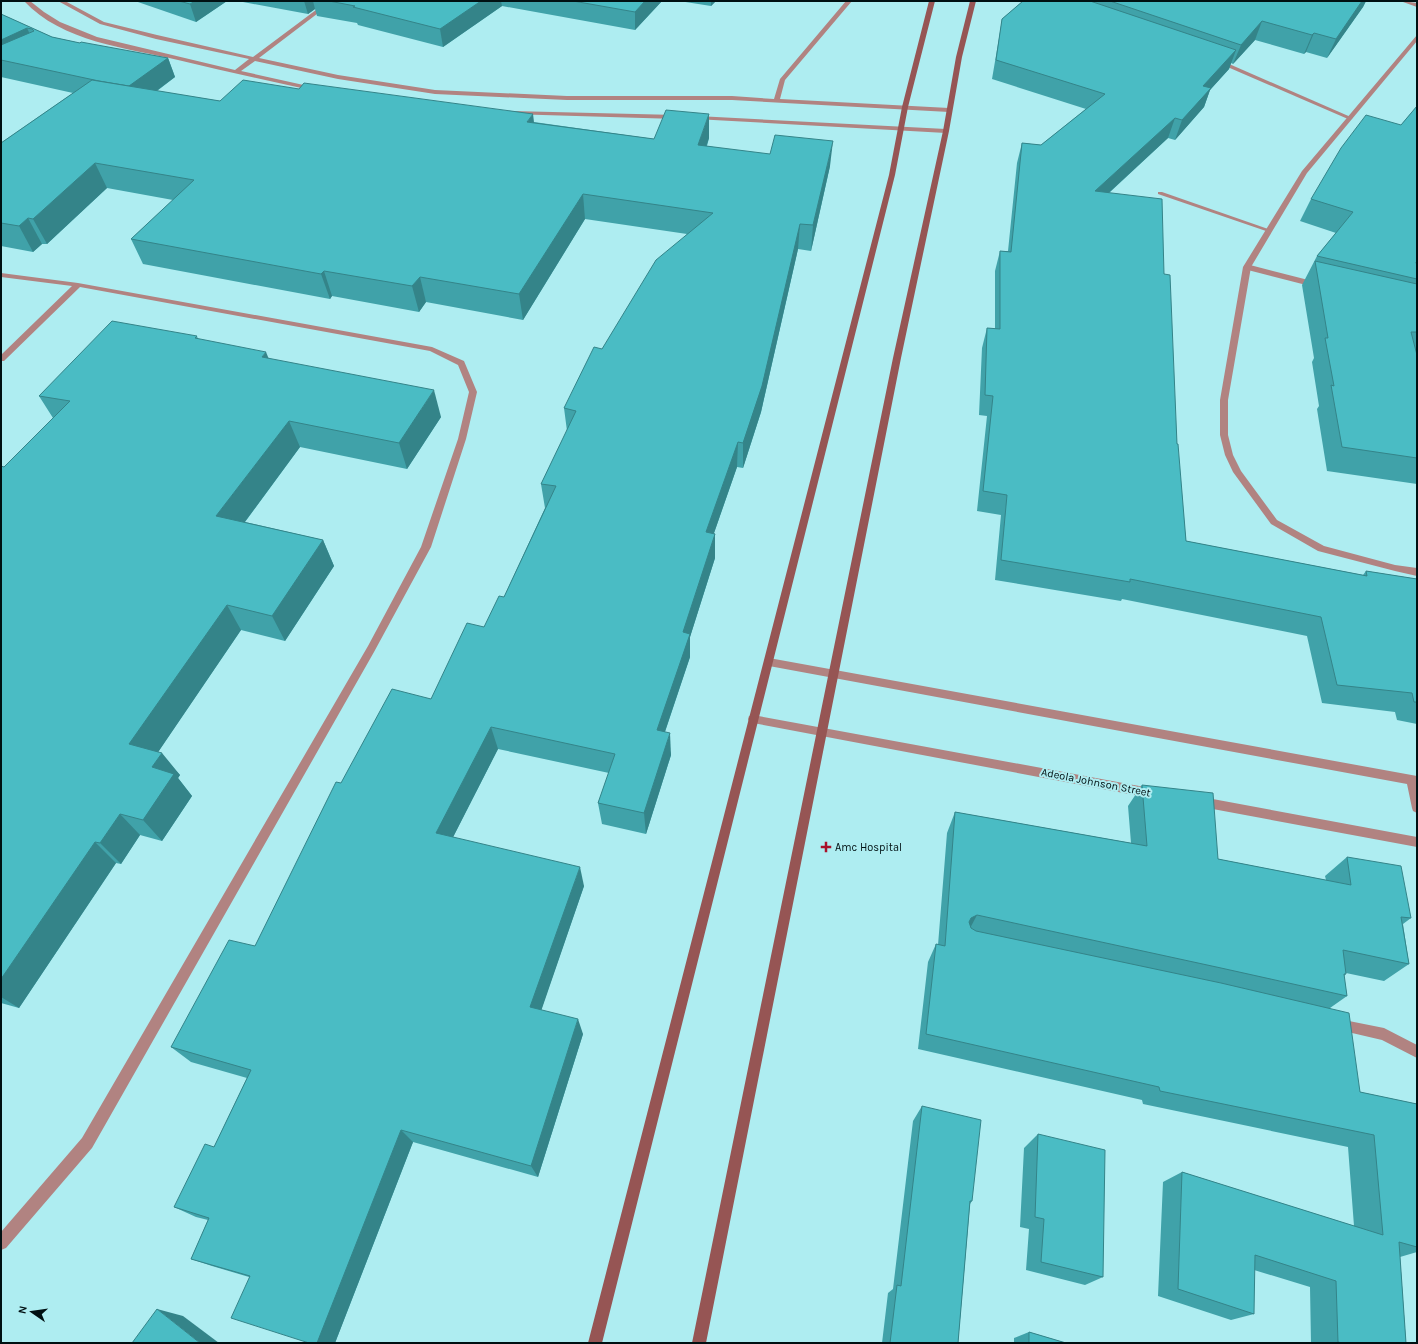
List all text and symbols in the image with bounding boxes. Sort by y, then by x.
street label: Adeola Johnson Street [1040,765,1152,799]
marker: Amc Hospital [820,841,832,853]
place label: Amc Hospital [835,841,902,854]
north arrow [12,1292,52,1332]
text: N [16,1305,30,1315]

